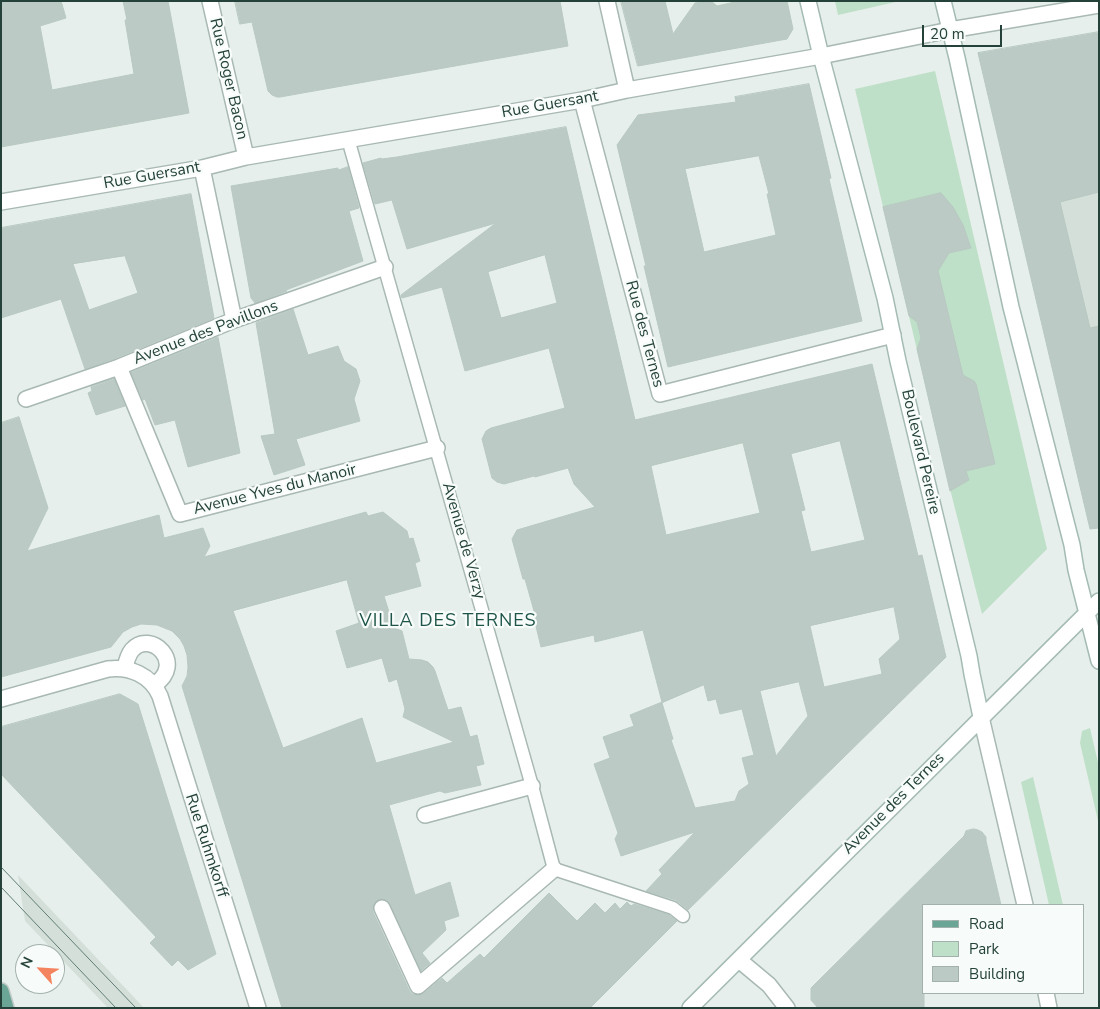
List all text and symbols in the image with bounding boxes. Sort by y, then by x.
scale bar [925,15,1005,47]
street label: Rue Roger Bacon [205,16,251,142]
text: 20 m [930,24,965,44]
street label: Rue Guersant [500,87,600,123]
street label: Rue Guersant [102,158,202,194]
street label: Rue des Ternes [621,278,667,390]
street label: Avenue des Pavillons [131,297,281,369]
street label: Boulevard Pereire [896,388,944,516]
street label: Avenue Yves du Manoir [191,460,359,520]
street label: Avenue de Verzy [437,480,489,602]
district label: VILLA DES TERNES [357,611,539,633]
street label: Avenue des Ternes [839,749,949,859]
street label: Rue Ruhmkorff [180,792,232,900]
legend [922,904,1085,994]
text: Road [969,914,1004,934]
text: Park [969,939,999,959]
north arrow [15,944,65,994]
text: N [16,954,38,972]
text: Building [969,964,1025,984]

